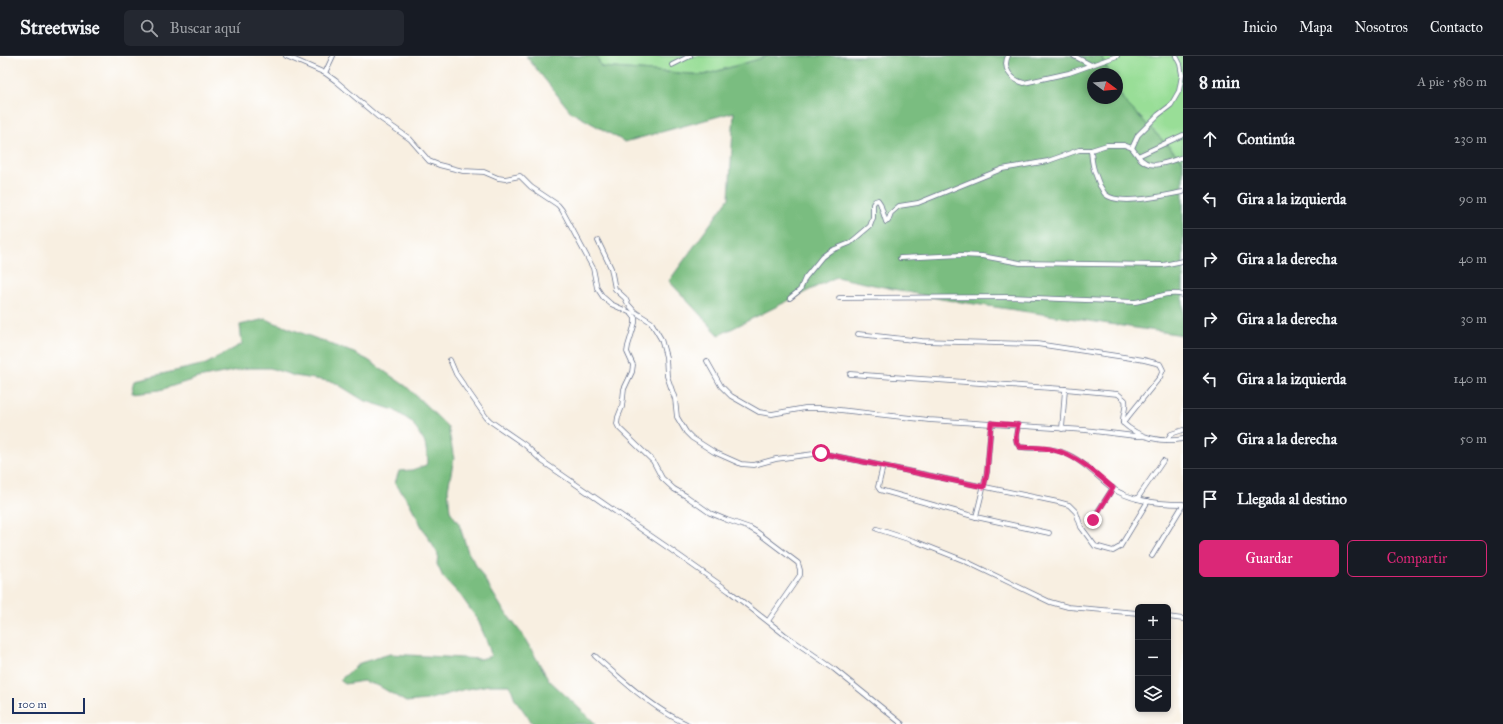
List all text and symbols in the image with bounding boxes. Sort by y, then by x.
search box [124,10,404,46]
text: Streetwise [20,16,100,39]
icon: search [138,17,160,39]
text: Buscar aquí [170,19,240,37]
text: Inicio [1243,19,1277,36]
text: Mapa [1299,19,1332,36]
text: Nosotros [1354,19,1408,36]
text: Contacto [1430,19,1483,36]
north arrow [1087,68,1123,104]
text: 8 min [1199,72,1240,93]
text: A pie · 580 m [1417,74,1487,90]
icon: ahead [1199,128,1221,150]
text: Continúa [1237,130,1295,148]
text: 230 m [1454,131,1487,147]
icon: left [1199,188,1221,210]
text: Gira a la izquierda [1237,190,1346,208]
text: 90 m [1459,191,1487,207]
icon: right [1199,248,1221,270]
text: Gira a la derecha [1237,250,1337,268]
text: 40 m [1458,251,1487,267]
icon: right [1199,308,1221,330]
text: Gira a la derecha [1237,310,1337,328]
text: 30 m [1461,311,1487,327]
icon: left [1199,368,1221,390]
text: Gira a la izquierda [1237,370,1346,388]
text: 140 m [1453,371,1487,387]
icon: right [1199,428,1221,450]
text: Gira a la derecha [1237,430,1337,448]
text: 50 m [1460,431,1487,447]
route start [812,444,830,462]
icon: arrive [1199,488,1221,510]
text: Llegada al destino [1237,490,1347,508]
route end [1084,511,1102,529]
button: Guardar [1199,540,1339,577]
button: Compartir [1347,540,1487,577]
map controls [1135,604,1171,712]
button: + [1135,604,1171,640]
button: − [1135,640,1171,676]
button: layers [1135,676,1171,712]
scale bar [12,696,85,715]
text: 100 m [18,698,47,711]

